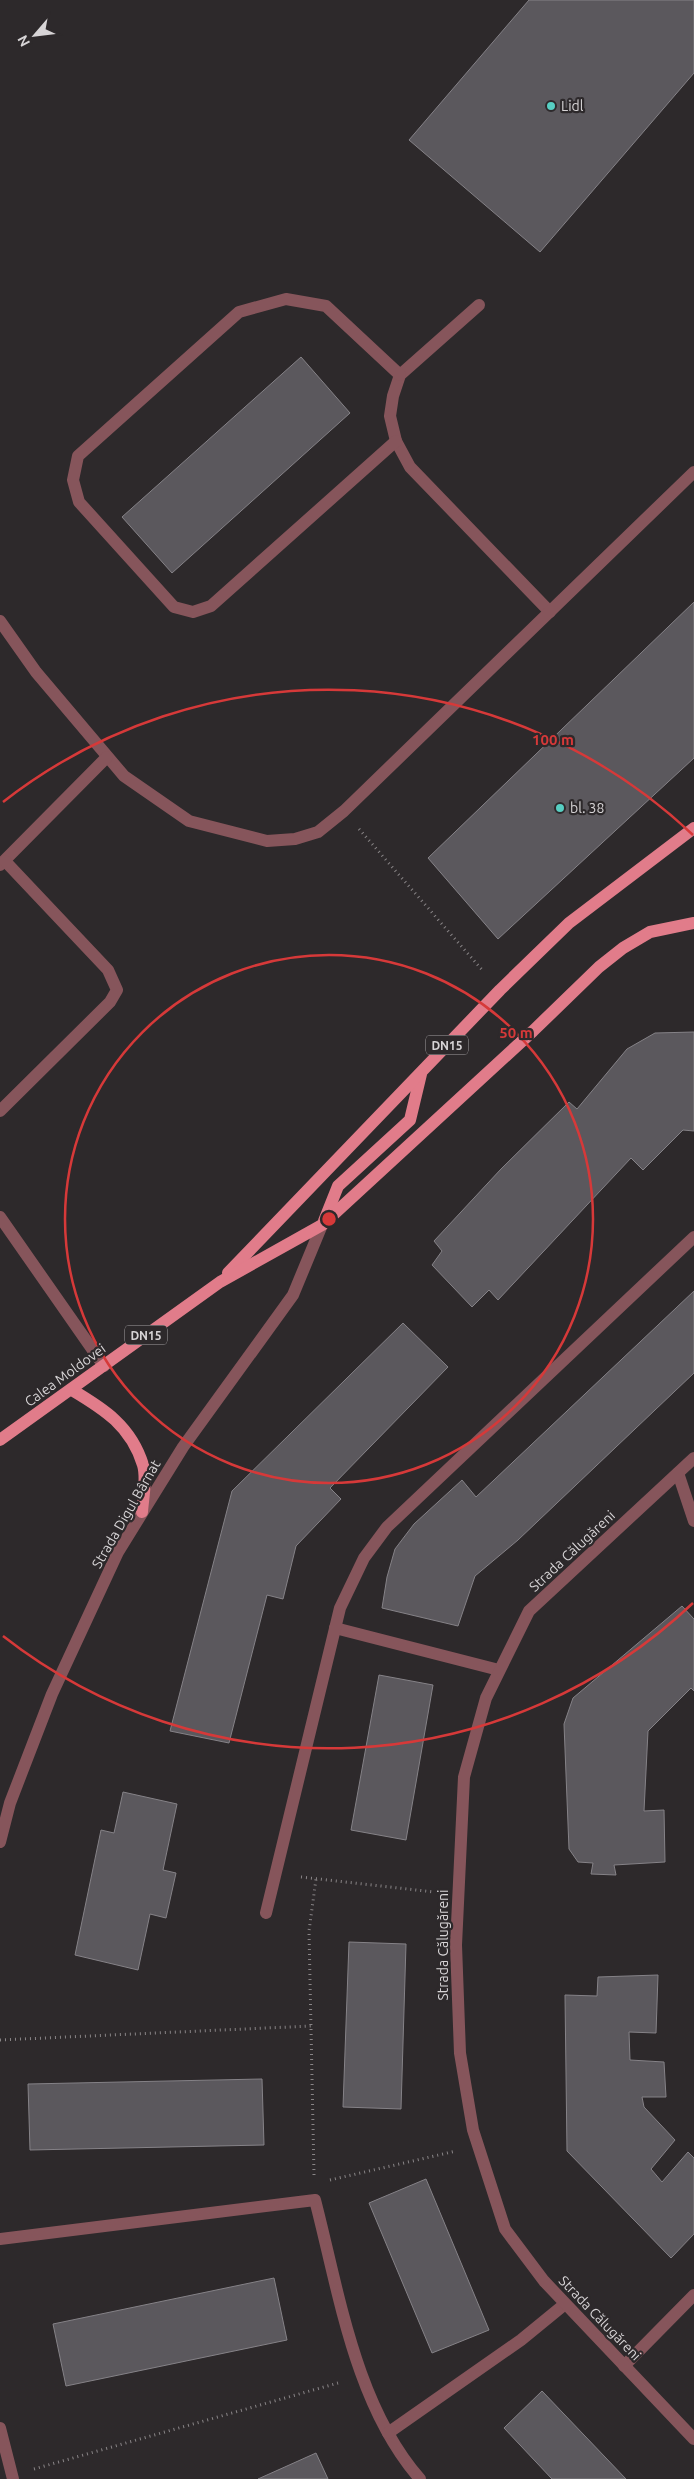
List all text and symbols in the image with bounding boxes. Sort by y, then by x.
north arrow [10,10,60,60]
text: N [14,33,33,49]
place label: Lidl [561,98,584,114]
marker: Lidl [545,100,557,112]
text: 100 m [532,731,574,748]
place label: bl. 38 [570,800,604,816]
marker: bl. 38 [554,802,566,814]
text: 50 m [499,1024,533,1041]
road number: DN15 [426,1036,468,1054]
centre of rings [320,1210,338,1228]
road number: DN15 [125,1326,167,1344]
street label: Calea Moldovei [22,1340,108,1410]
street label: Strada Digul Bârnat [89,1457,164,1571]
street label: Strada Călugăreni [526,1507,618,1595]
street label: Strada Călugăreni [435,1889,451,2001]
street label: Strada Călugăreni [556,2273,644,2363]

